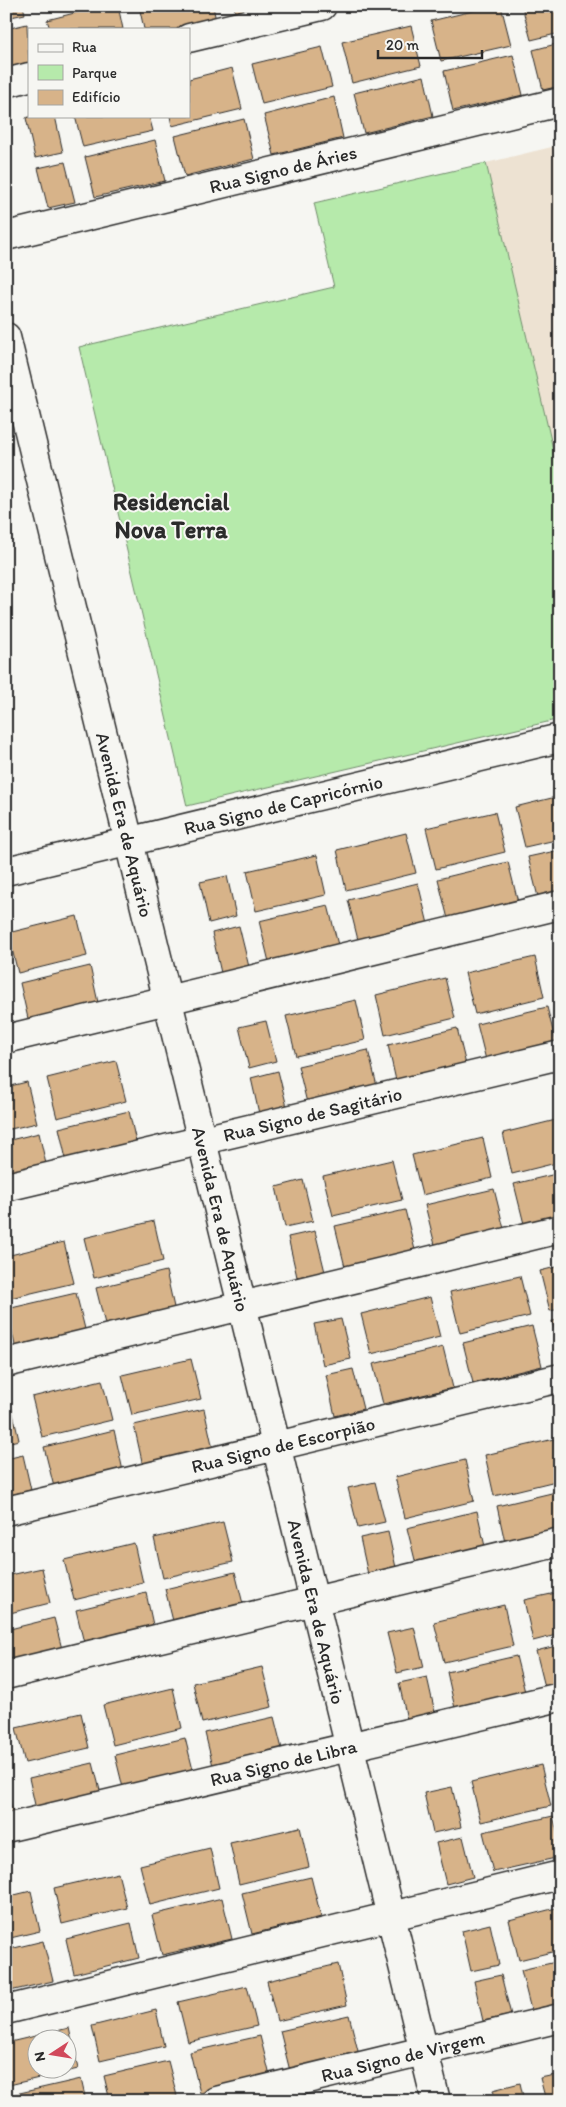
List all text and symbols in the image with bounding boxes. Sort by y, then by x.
legend [28,28,190,118]
scale bar [378,28,482,60]
text: 20 m [386,36,420,54]
text: Rua [72,38,97,56]
text: Parque [72,64,117,82]
text: Edifício [72,88,120,106]
street label: Rua Signo de Áries [207,140,359,198]
district label: Residencial Nova Terra [113,487,230,544]
street label: Avenida Era de Aquário [91,730,158,919]
street label: Rua Signo de Capricórnio [181,770,385,839]
street label: Rua Signo de Sagitário [221,1082,404,1146]
street label: Avenida Era de Aquário [187,1124,255,1314]
street label: Rua Signo de Escorpião [189,1411,377,1478]
street label: Avenida Era de Aquário [283,1517,350,1706]
street label: Rua Signo de Libra [208,1734,359,1791]
street label: Rua Signo de Virgem [319,2025,487,2087]
north arrow [28,2030,78,2080]
text: N [30,2050,49,2063]

